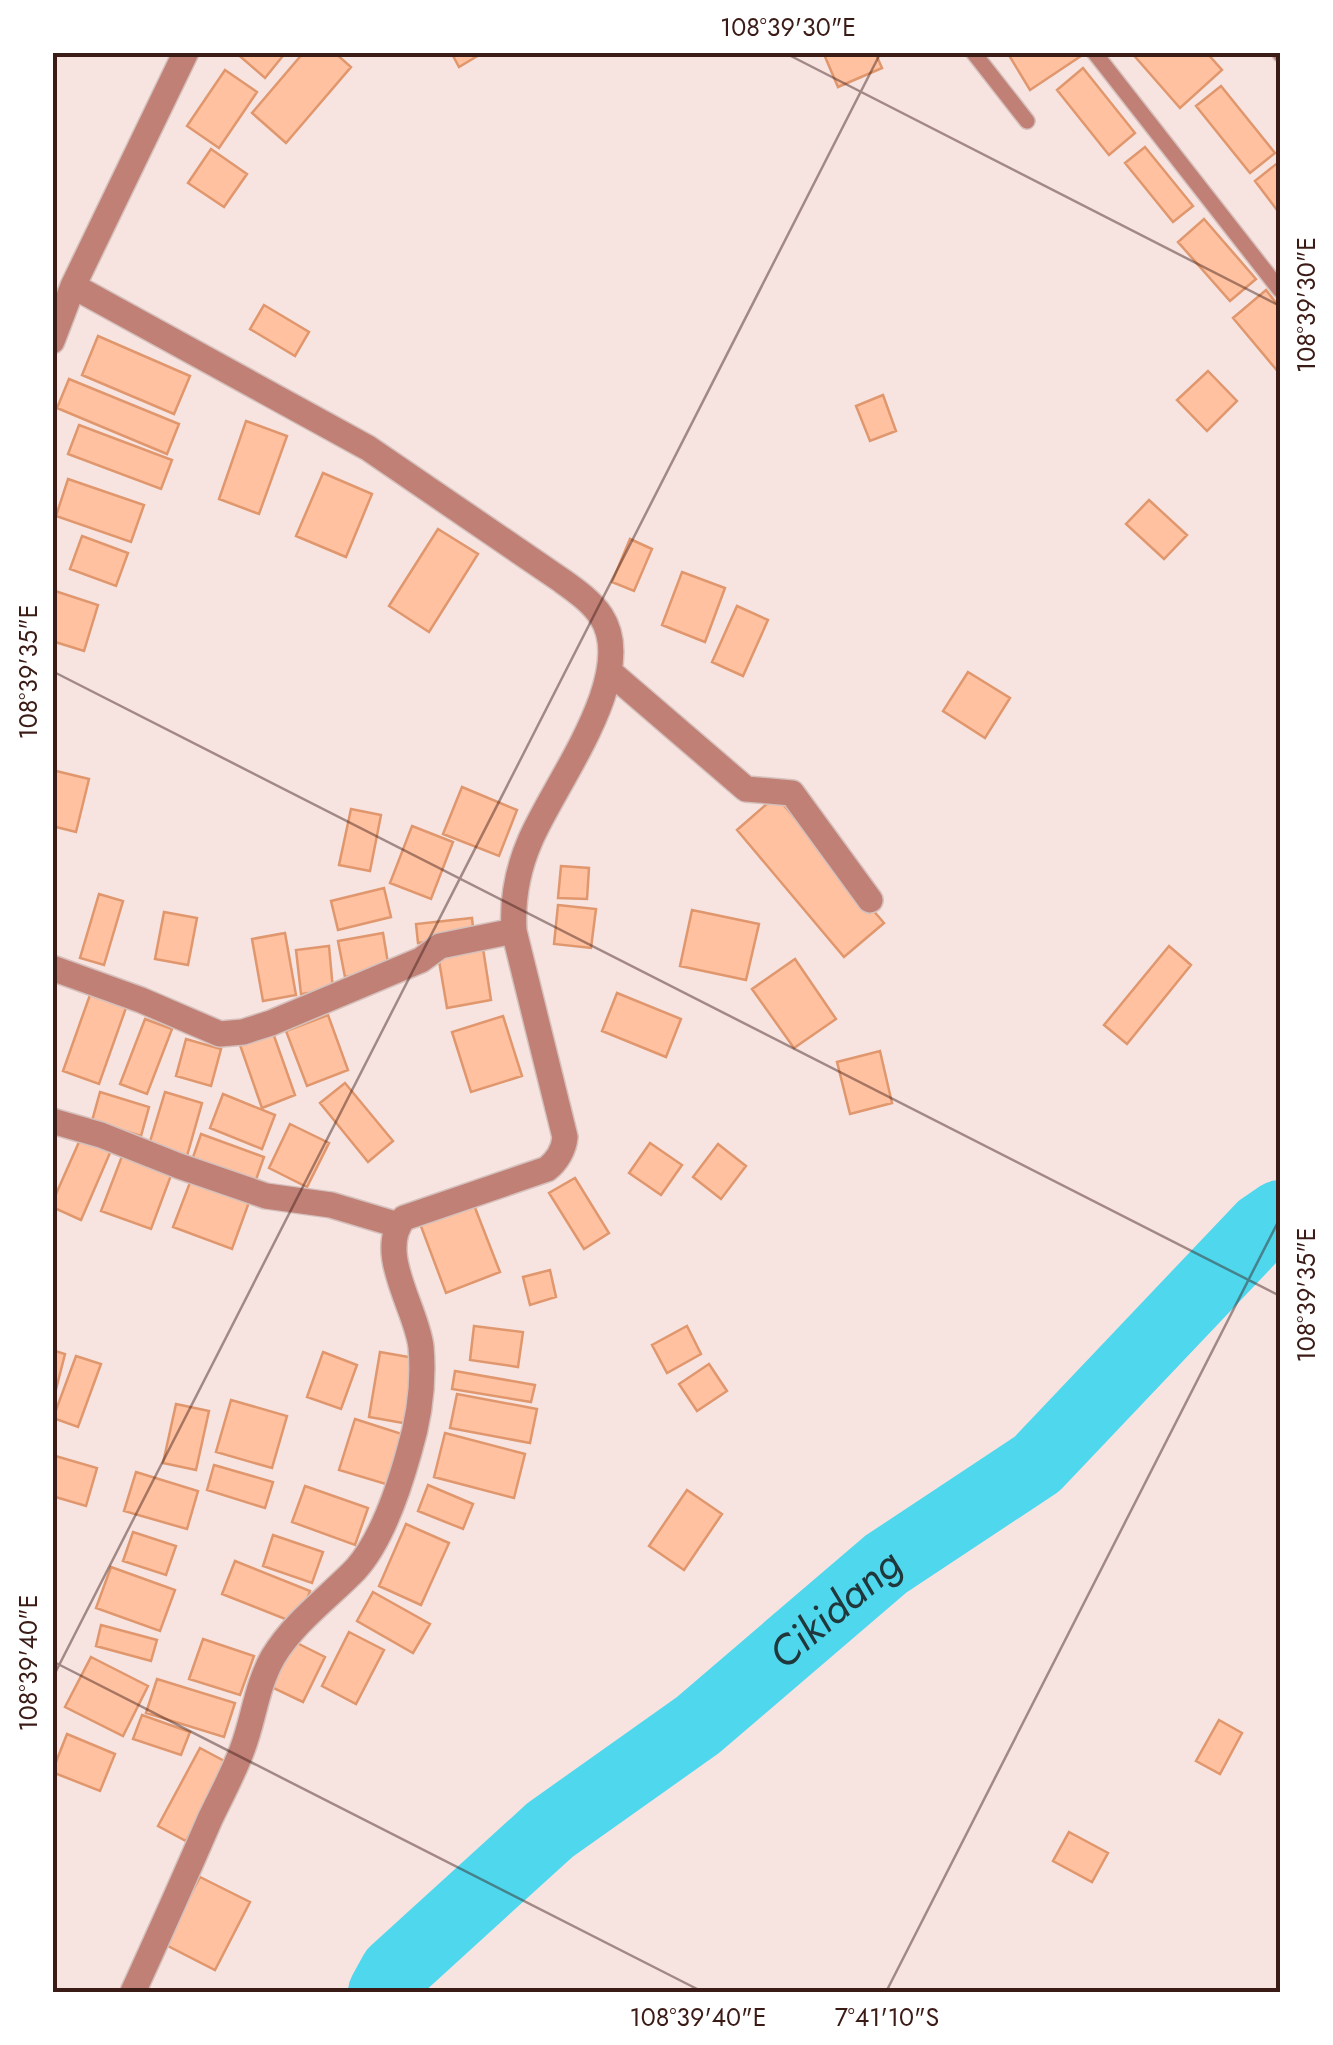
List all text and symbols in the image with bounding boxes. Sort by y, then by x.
text: 108°39'30"E [720,9,856,45]
text: 108°39'30"E [1288,237,1324,373]
text: 108°39'35"E [10,604,46,740]
text: 108°39'35"E [1288,1227,1324,1363]
water label: Cikidang [755,1533,914,1683]
text: 108°39'40"E [10,1595,46,1731]
text: 108°39'40"E [630,1999,766,2035]
text: 7°41'10"S [835,1999,939,2035]

